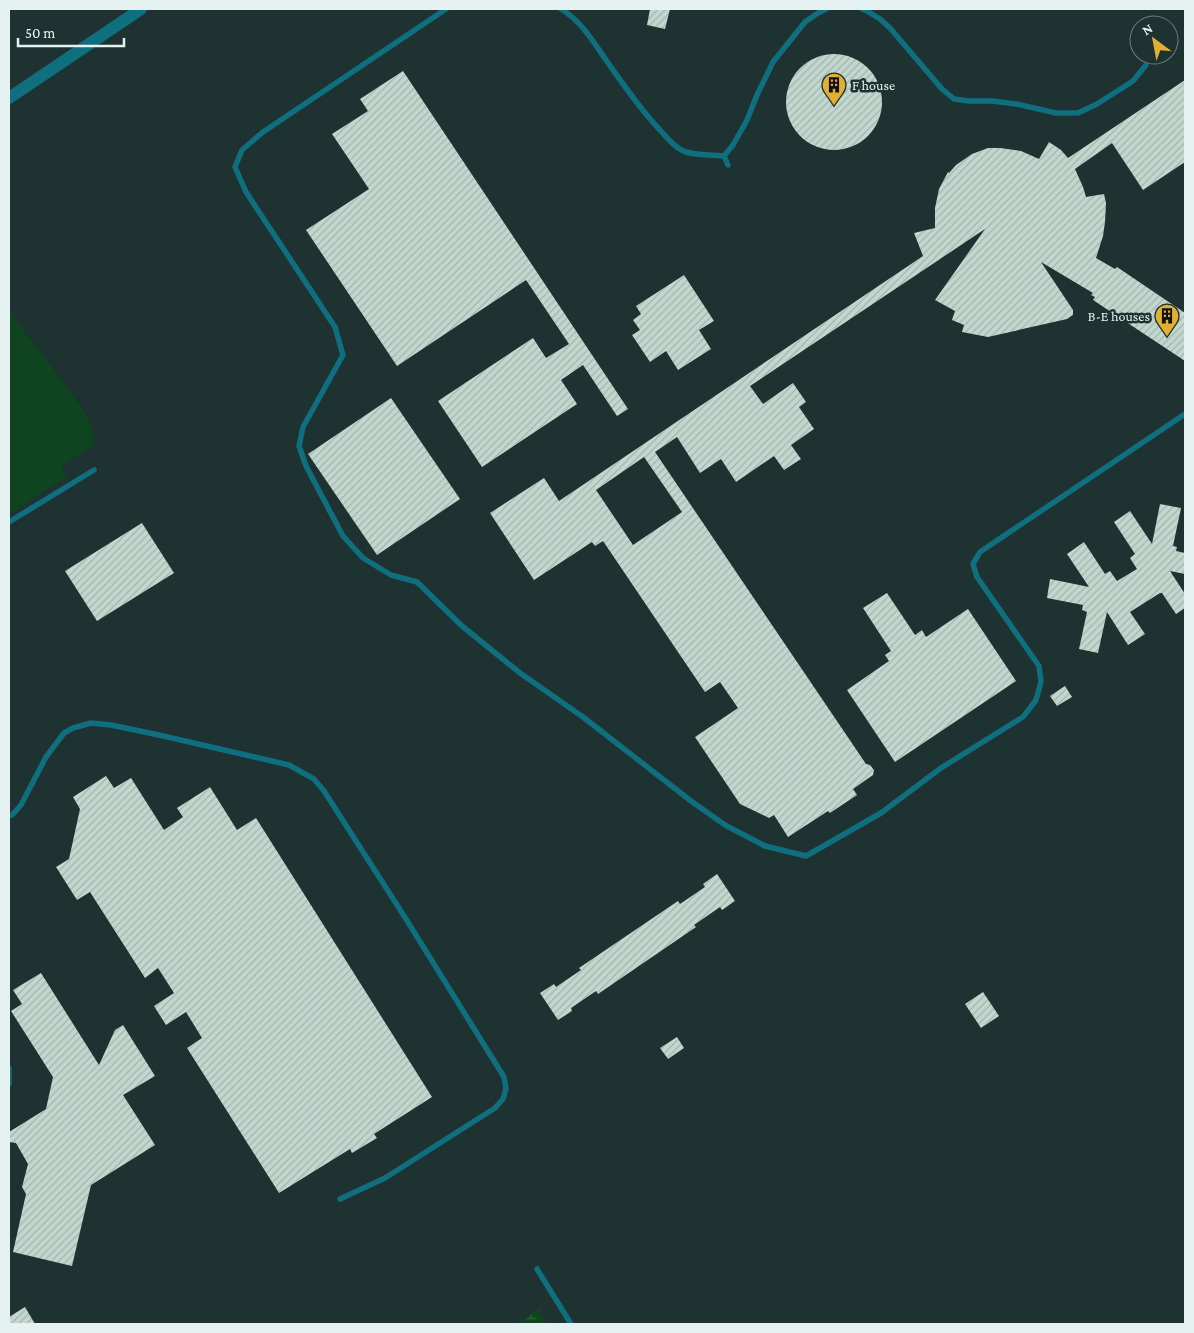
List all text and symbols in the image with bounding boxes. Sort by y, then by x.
scale bar [18,15,124,47]
north arrow [1129,15,1179,65]
text: N [1139,19,1156,38]
text: 50 m [25,25,55,41]
building icon: F house [821,72,847,106]
place label: F house [852,77,895,93]
building icon: B-E houses [1154,303,1180,337]
place label: B-E houses [1088,308,1150,324]

